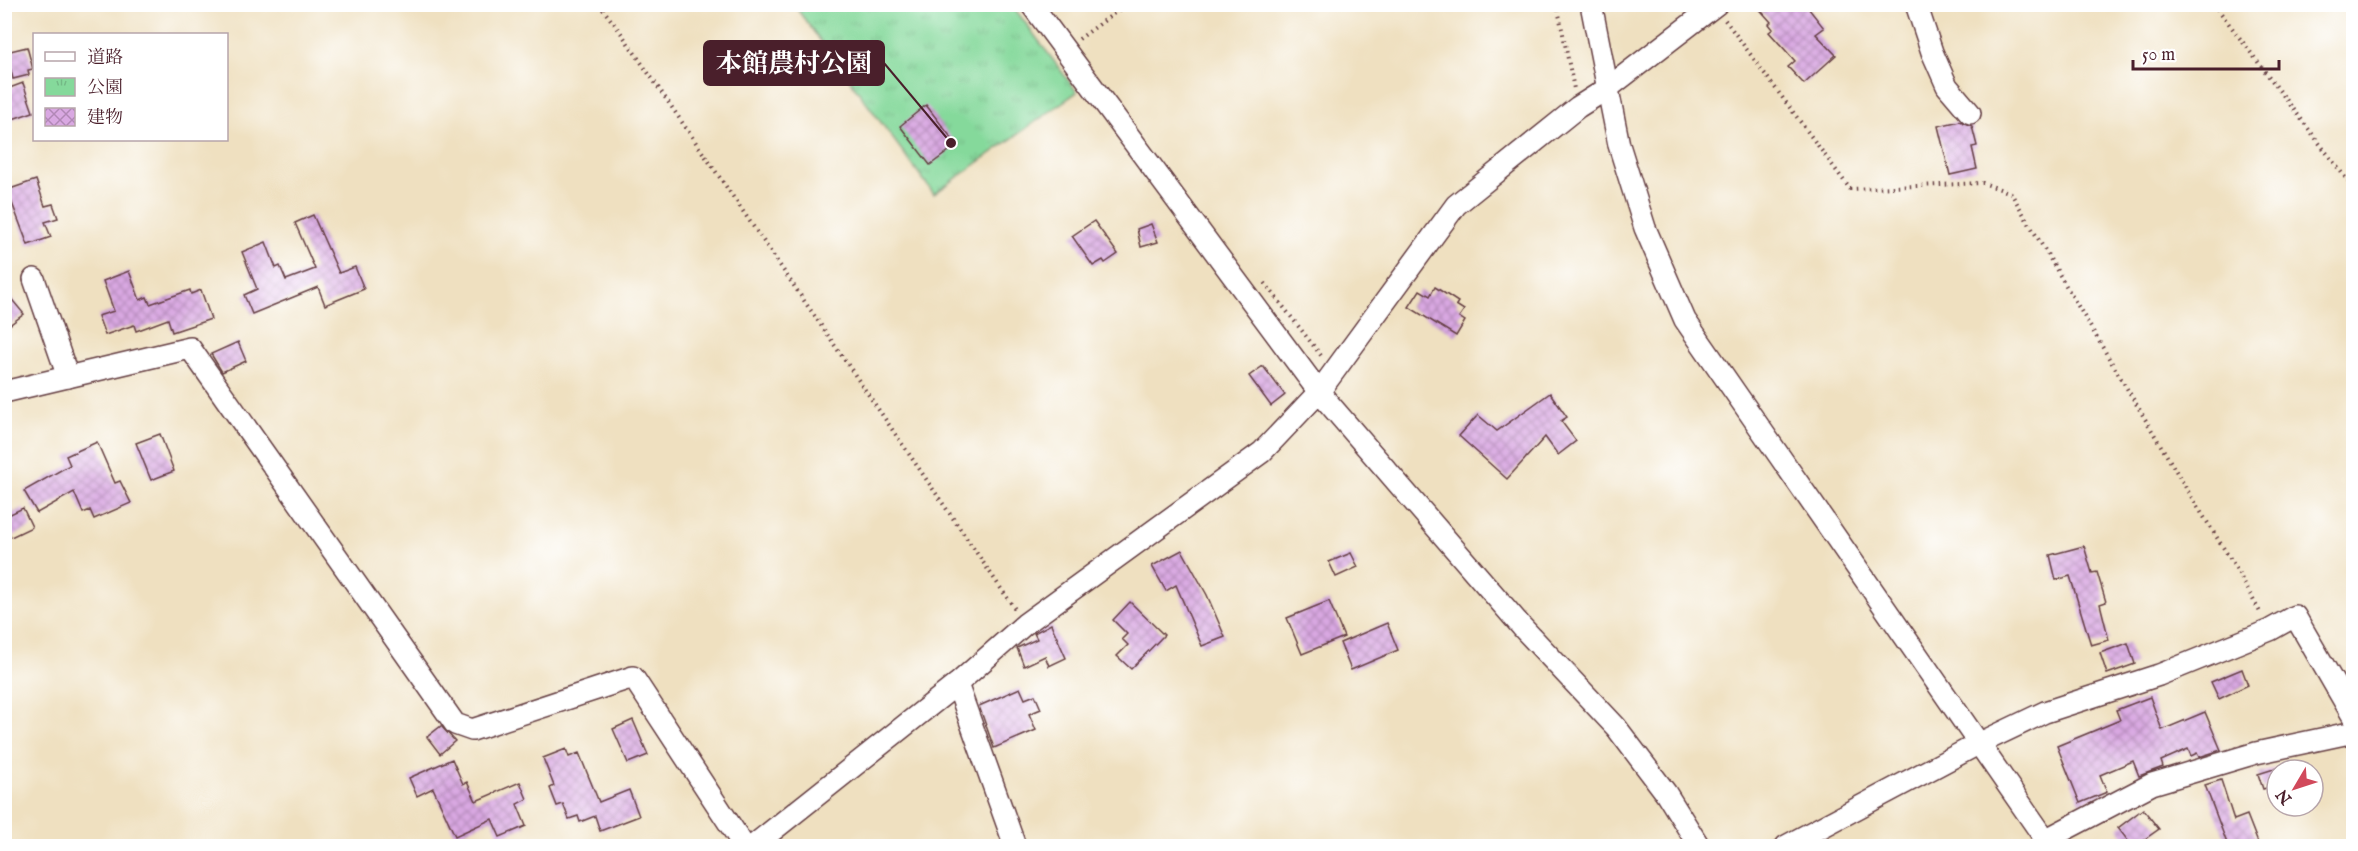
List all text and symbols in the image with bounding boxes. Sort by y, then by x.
legend [33,33,228,141]
scale bar [2133,33,2278,71]
callout: 本館農村公園 [704,41,884,85]
text: 50 m [2142,44,2175,67]
text: 道路 [87,47,123,70]
text: 本館農村公園 [716,48,872,81]
text: 公園 [87,77,123,100]
text: 建物 [87,107,123,130]
north arrow [2265,758,2325,818]
text: N [2273,784,2298,809]

